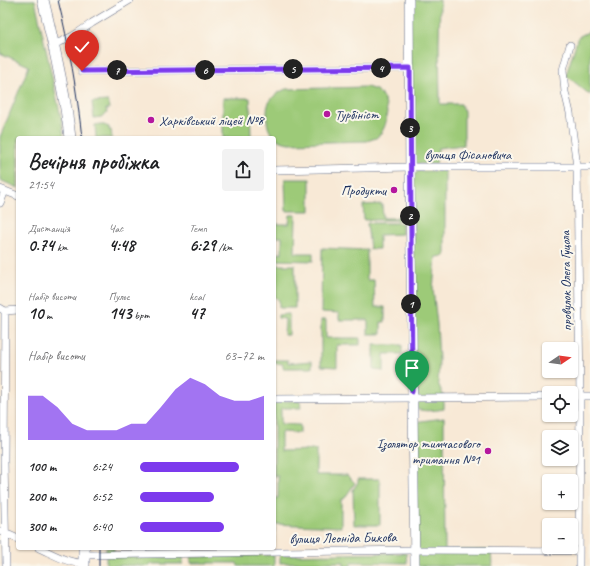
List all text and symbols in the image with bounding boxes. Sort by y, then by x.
pin [65,30,99,71]
icon: check [71,36,93,58]
pin: 4 [371,58,391,78]
pin: 5 [283,59,303,79]
pin: 7 [107,60,127,80]
pin: 6 [195,60,215,80]
text: 4 [379,61,383,75]
text: 5 [291,62,295,76]
text: 7 [115,63,119,77]
text: 6 [202,63,208,77]
place label: Турбініст [335,106,380,123]
marker: Турбініст [322,109,332,119]
place label: Харківський ліцей №8 [159,112,265,129]
marker: Харківський ліцей №8 [146,115,156,125]
pin: 3 [400,118,420,138]
text: 3 [408,121,412,135]
street label: вулиця Фісановича [425,146,512,163]
text: Вечірня пробіжка [28,148,158,176]
button: share [222,149,264,191]
text: 21:54 [28,177,54,193]
place label: Продукти [341,182,388,199]
marker: Продукти [389,185,399,195]
pin: 2 [400,206,420,226]
text: 2 [408,209,412,223]
text: Дистанція [28,221,70,235]
text: Час [109,221,123,235]
text: Темп [189,221,207,235]
street label: провулок Олега Гуцола [557,229,575,331]
text: 0.74 [28,235,54,256]
text: 4:48 [109,235,135,256]
text: 6:29 [189,235,216,256]
text: km [54,240,68,254]
text: /km [216,240,233,254]
text: Набір висоти [28,289,76,303]
text: Пульс [109,289,130,303]
text: kcal [189,289,204,303]
pin: 1 [401,294,421,314]
text: 1 [409,297,413,311]
text: 10 [28,303,43,324]
text: 143 [109,303,132,324]
text: 47 [189,303,205,324]
text: m [43,308,52,322]
text: bpm [132,308,149,322]
north arrow [542,342,578,378]
map controls [542,342,578,554]
text: Набір висоти [28,348,85,364]
text: 63–72 m [224,348,264,364]
pin [395,351,429,392]
icon: arrive [401,357,423,379]
button: locate [542,386,578,422]
button: layers [542,430,578,466]
place label: Ізолятор тимчасового тримання №1 [377,435,482,468]
marker: Ізолятор тимчасового тримання №1 [483,446,493,456]
text: 100 m [28,459,56,475]
text: 6:24 [92,459,112,475]
button: + [542,474,578,510]
text: 200 m [28,489,56,505]
text: 6:52 [92,489,112,505]
button: − [542,518,578,554]
text: 300 m [28,519,56,535]
text: 6:40 [92,519,112,535]
street label: вулиця Леоніда Бикова [289,529,398,547]

